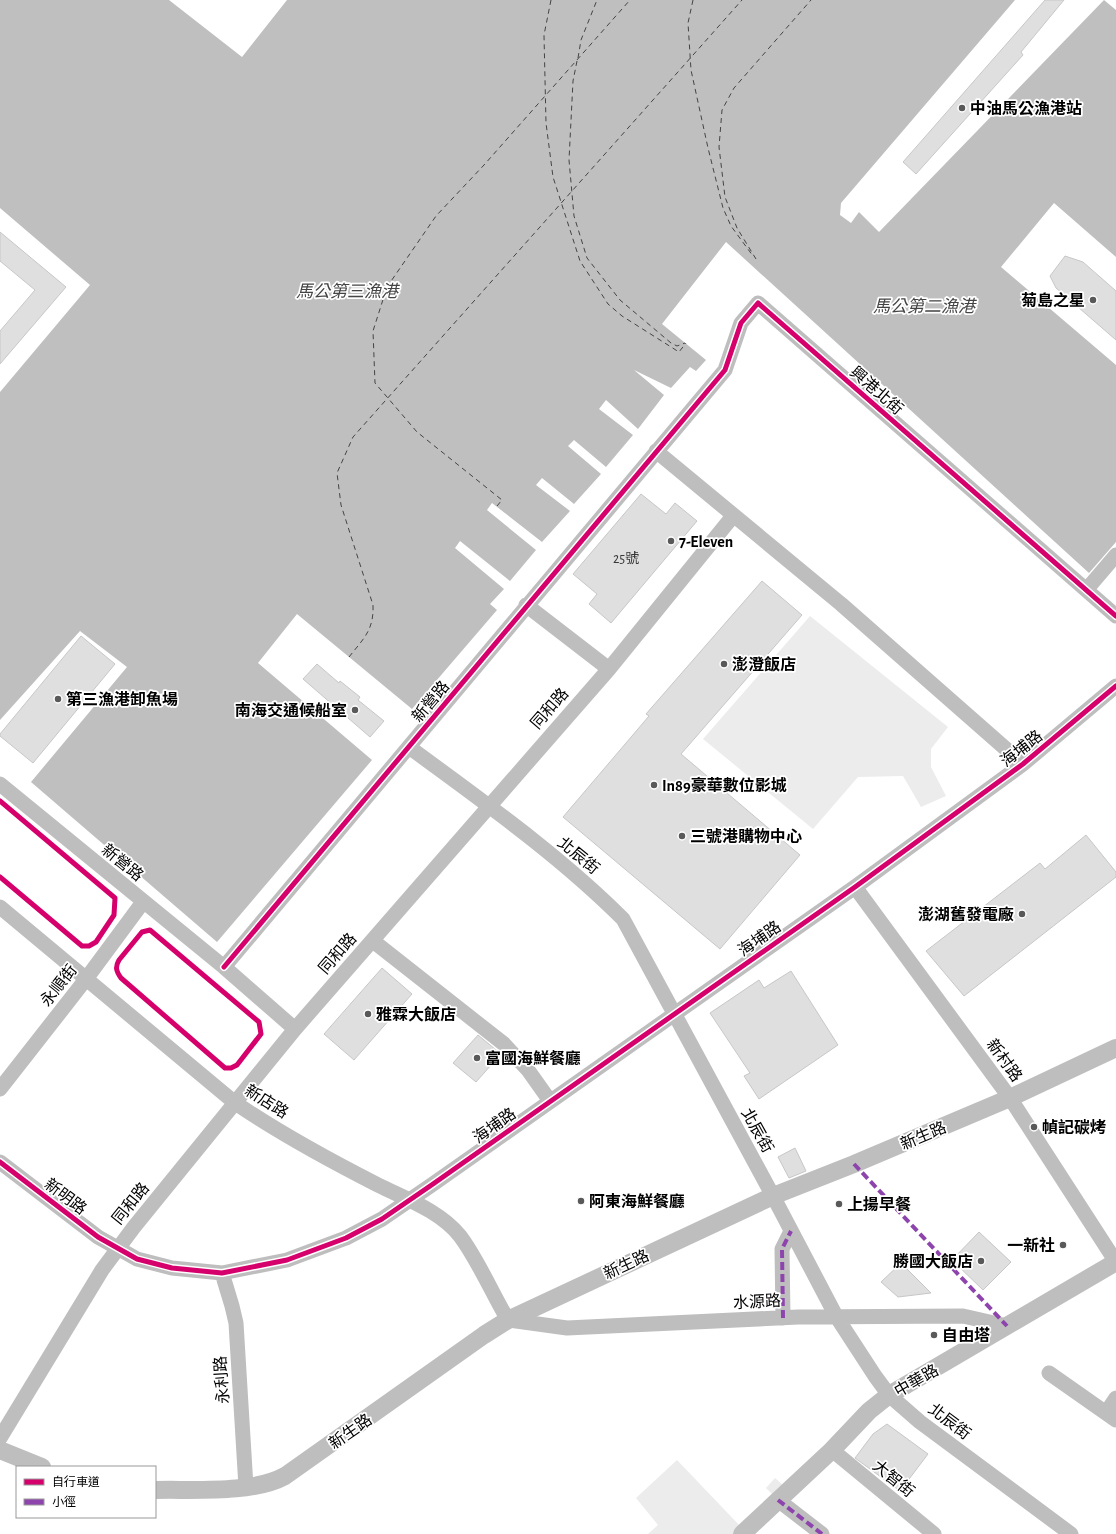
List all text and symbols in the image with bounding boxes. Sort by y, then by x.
place label: 中油馬公漁港站 [970,100,1082,117]
marker: 中油馬公漁港站 [957,103,967,113]
water label: 馬公第三漁港 [296,282,400,300]
place label: 菊島之星 [1021,291,1085,309]
marker: 菊島之星 [1088,295,1098,305]
water label: 馬公第二漁港 [873,297,977,315]
street label: 興港北街 [847,363,906,418]
place label: 7-Eleven [679,534,733,550]
marker: 7-Eleven [666,536,676,546]
house number: 25號 [613,551,639,566]
place label: 澎澄飯店 [732,655,796,673]
marker: 澎澄飯店 [719,659,729,669]
street label: 新營路 [408,677,452,725]
street label: 同和路 [527,685,572,732]
place label: 第三漁港卸魚場 [66,690,178,708]
marker: 第三漁港卸魚場 [53,694,63,704]
place label: 南海交通候船室 [235,701,347,719]
marker: 南海交通候船室 [350,705,360,715]
street label: 海埔路 [997,727,1045,770]
place label: In89豪華數位影城 [662,776,787,794]
marker: In89豪華數位影城 [649,780,659,790]
place label: 三號港購物中心 [690,828,802,845]
marker: 三號港購物中心 [677,831,687,841]
street label: 北辰街 [555,834,603,877]
street label: 新營路 [99,841,147,884]
place label: 澎湖舊發電廠 [918,906,1014,923]
marker: 澎湖舊發電廠 [1017,909,1027,919]
street label: 海埔路 [735,918,784,959]
street label: 同和路 [315,930,360,977]
street label: 永順街 [37,961,80,1009]
place label: 雅霖大飯店 [376,1005,456,1023]
marker: 雅霖大飯店 [363,1009,373,1019]
street label: 新村路 [984,1036,1026,1085]
place label: 富國海鮮餐廳 [485,1050,581,1067]
marker: 富國海鮮餐廳 [472,1053,482,1063]
street label: 新店路 [242,1081,292,1121]
street label: 海埔路 [470,1105,519,1146]
street label: 北辰街 [738,1105,777,1155]
street label: 新生路 [898,1118,949,1153]
place label: 幀記碳烤 [1042,1119,1106,1136]
marker: 幀記碳烤 [1029,1122,1039,1132]
street label: 新明路 [41,1175,90,1218]
street label: 同和路 [109,1179,152,1227]
place label: 阿東海鮮餐廳 [589,1193,685,1210]
marker: 阿東海鮮餐廳 [576,1196,586,1206]
place label: 上揚早餐 [847,1196,911,1213]
marker: 上揚早餐 [834,1199,844,1209]
place label: 一新社 [1007,1236,1055,1254]
marker: 一新社 [1058,1240,1068,1250]
street label: 新生路 [601,1247,652,1282]
place label: 勝國大飯店 [893,1252,973,1270]
marker: 勝國大飯店 [976,1256,986,1266]
street label: 水源路 [733,1292,781,1311]
place label: 自由塔 [942,1326,990,1344]
marker: 自由塔 [929,1330,939,1340]
street label: 永利路 [211,1355,232,1405]
street label: 中華路 [891,1361,941,1400]
street label: 北辰街 [925,1400,974,1443]
street label: 新生路 [326,1411,375,1452]
street label: 大智街 [870,1457,918,1500]
legend [16,1466,156,1518]
text: 自行車道 [52,1475,100,1488]
text: 小徑 [52,1495,76,1508]

